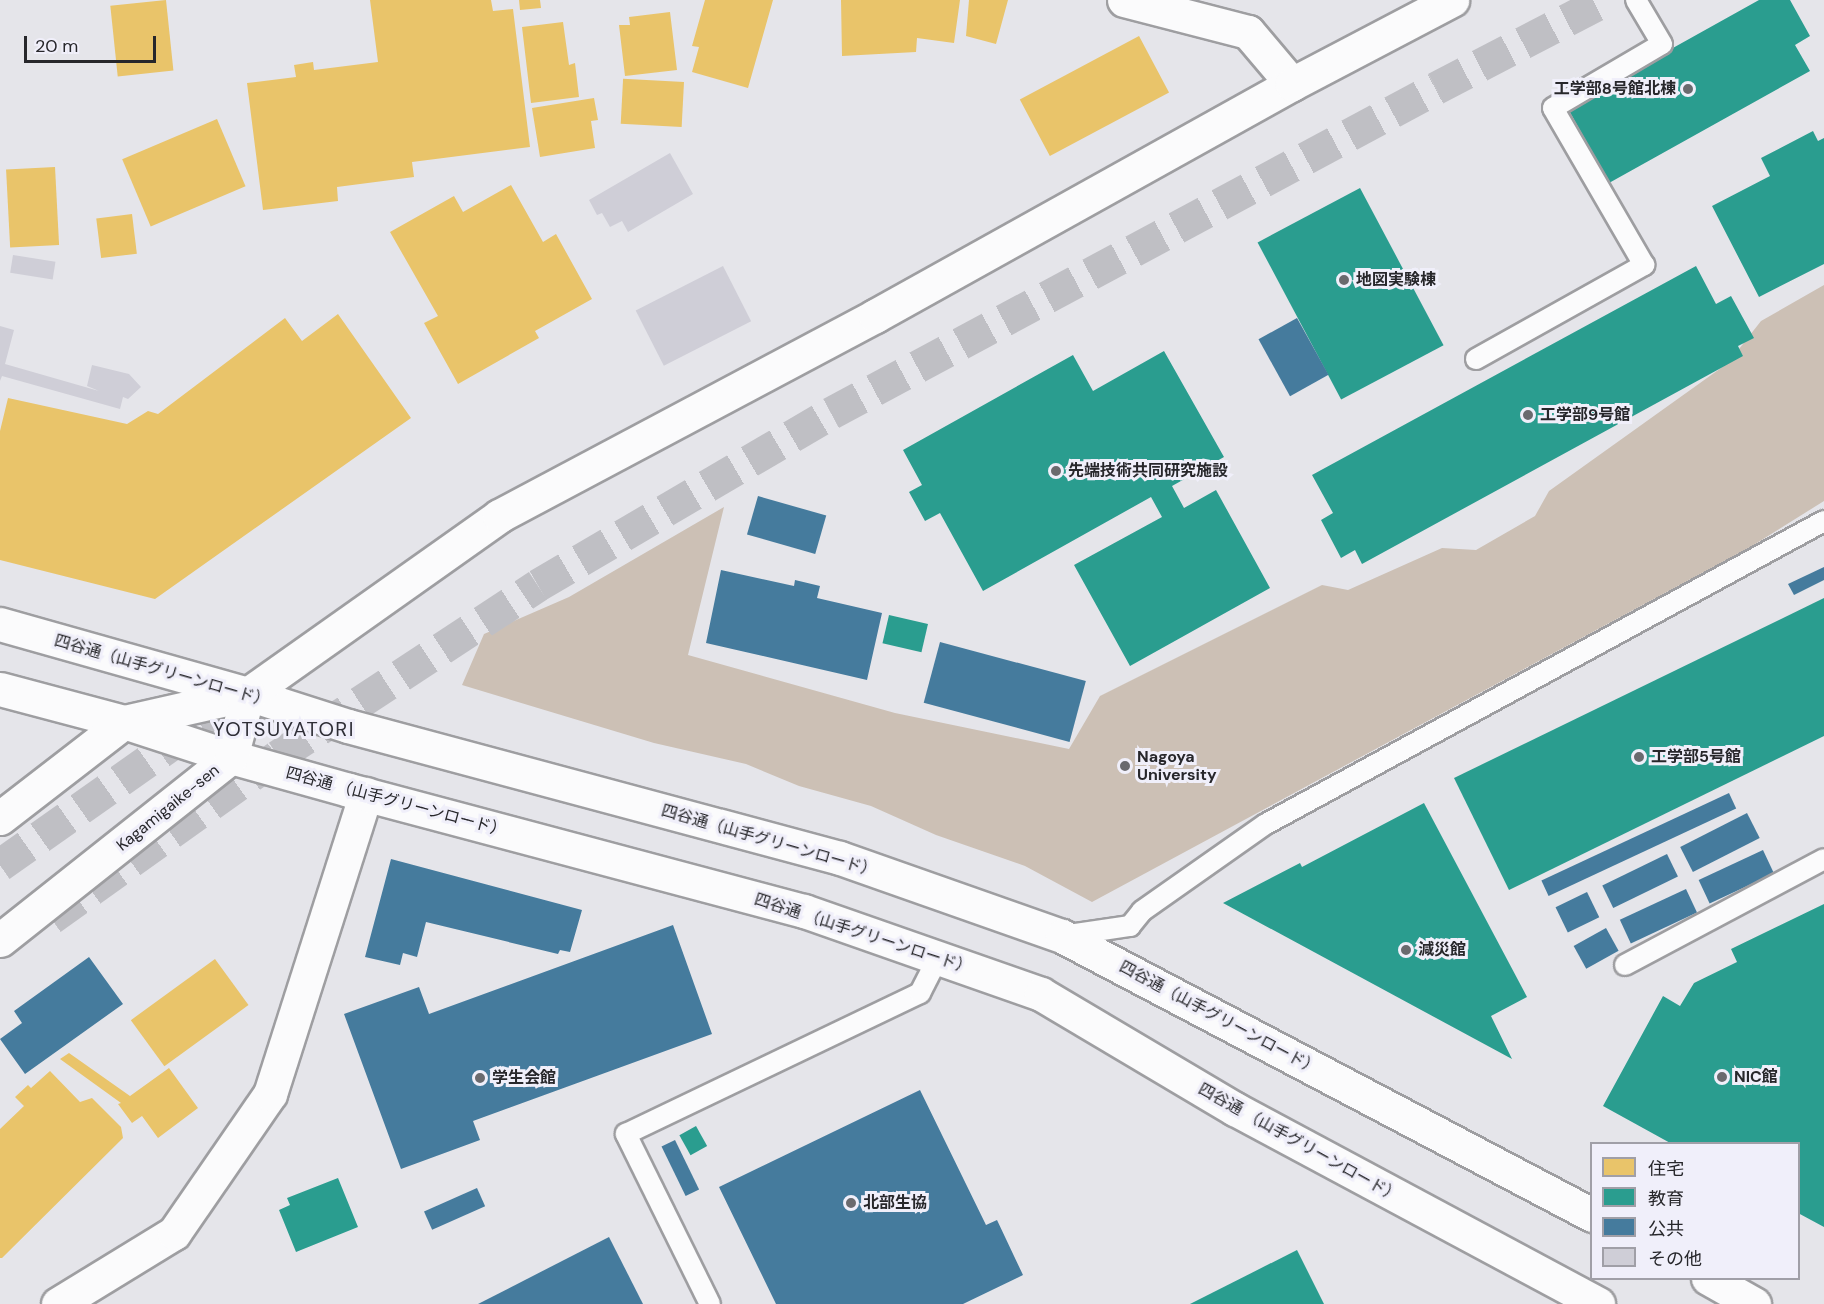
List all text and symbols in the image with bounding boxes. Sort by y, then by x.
scale bar [27,24,159,62]
text: 20 m [35,34,78,58]
place label: 工学部8号館北棟 [1554,79,1676,99]
marker: 工学部8号館北棟 [1681,82,1695,96]
place label: 地図実験棟 [1356,270,1436,290]
marker: 地図実験棟 [1337,273,1351,287]
place label: 工学部9号館 [1540,405,1630,425]
marker: 工学部9号館 [1521,408,1535,422]
place label: 先端技術共同研究施設 [1068,461,1228,481]
marker: 先端技術共同研究施設 [1049,464,1063,478]
street label: 四谷通（山手グリーンロード） [52,631,272,711]
district label: YOTSUYATORI [213,717,355,741]
place label: Nagoya University [1137,747,1217,785]
place label: 工学部5号館 [1651,747,1741,767]
marker: 工学部5号館 [1632,750,1646,764]
marker: Nagoya University [1118,759,1132,773]
street label: Kagamigaike-sen [113,761,223,855]
street label: 四谷通 （山手グリーンロード） [283,763,509,841]
street label: 四谷通（山手グリーンロード） [659,801,879,881]
street label: 四谷通 （山手グリーンロード） [751,890,975,978]
place label: 減災館 [1418,940,1466,960]
marker: 減災館 [1399,943,1413,957]
street label: 四谷通（山手グリーンロード） [1116,957,1322,1079]
place label: NIC館 [1734,1067,1778,1087]
place label: 学生会館 [492,1068,556,1088]
marker: NIC館 [1715,1070,1729,1084]
marker: 学生会館 [473,1071,487,1085]
street label: 四谷通 （山手グリーンロード） [1195,1079,1403,1207]
legend [1590,1142,1800,1280]
text: 住宅 [1648,1157,1684,1181]
text: 教育 [1648,1187,1684,1211]
place label: 北部生協 [863,1193,927,1213]
marker: 北部生協 [844,1196,858,1210]
text: 公共 [1648,1217,1684,1241]
text: その他 [1648,1247,1702,1271]

